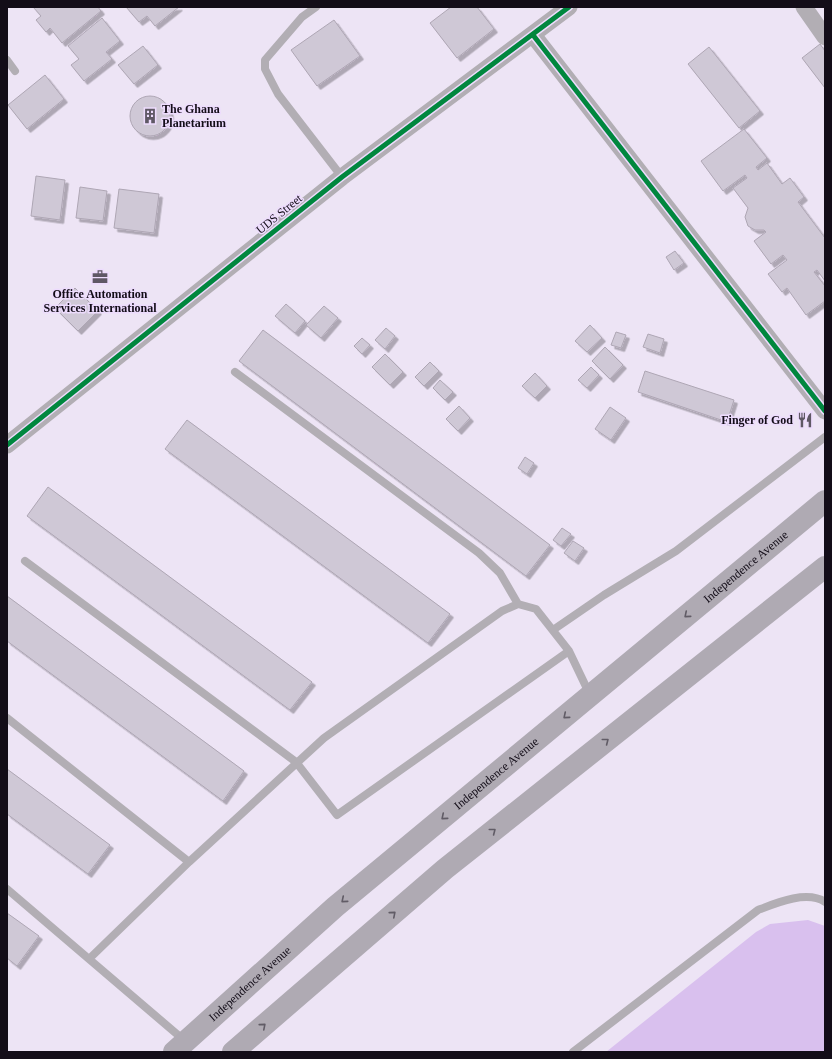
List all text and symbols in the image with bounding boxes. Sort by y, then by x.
place label: The Ghana Planetarium [162,102,226,130]
building icon: The Ghana Planetarium [141,107,159,125]
street label: UDS Street [253,191,305,237]
office icon: Office Automation Services International [91,268,109,286]
place label: Office Automation Services International [44,287,157,315]
restaurant icon: Finger of God [796,411,814,429]
place label: Finger of God [721,413,793,427]
street label: Independence Avenue [701,528,791,606]
one-way arrow [685,611,692,618]
one-way arrow [563,712,570,719]
street label: Independence Avenue [451,734,541,812]
one-way arrow [601,739,608,746]
one-way arrow [441,813,449,820]
one-way arrow [488,829,495,836]
one-way arrow [341,896,348,903]
one-way arrow [388,911,396,918]
street label: Independence Avenue [206,943,294,1024]
one-way arrow [258,1024,266,1031]

